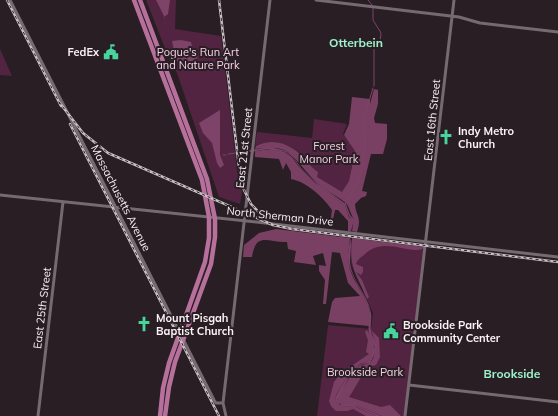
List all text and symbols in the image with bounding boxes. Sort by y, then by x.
district label: Otterbein [329,35,383,50]
public building icon: FedEx [102,43,120,61]
place label: FedEx [67,45,100,59]
park label: Pogue's Run Art and Nature Park [156,45,240,72]
street label: East 16th Street [421,78,443,161]
street label: East 21st Street [233,107,255,189]
place label: Indy Metro Church [458,124,515,151]
church icon: Indy Metro Church [437,128,455,146]
park label: Forest Manor Park [300,139,359,166]
street label: Massachusetts Avenue [88,143,154,254]
street label: North Sherman Drive [226,203,334,229]
street label: East 25th Street [30,266,54,350]
place label: Mount Pisgah Baptist Church [156,311,234,338]
church icon: Mount Pisgah Baptist Church [135,315,153,333]
place label: Brookside Park Community Center [403,318,501,345]
public building icon: Brookside Park Community Center [382,322,400,340]
park label: Brookside Park [327,365,403,379]
district label: Brookside [484,366,541,381]

